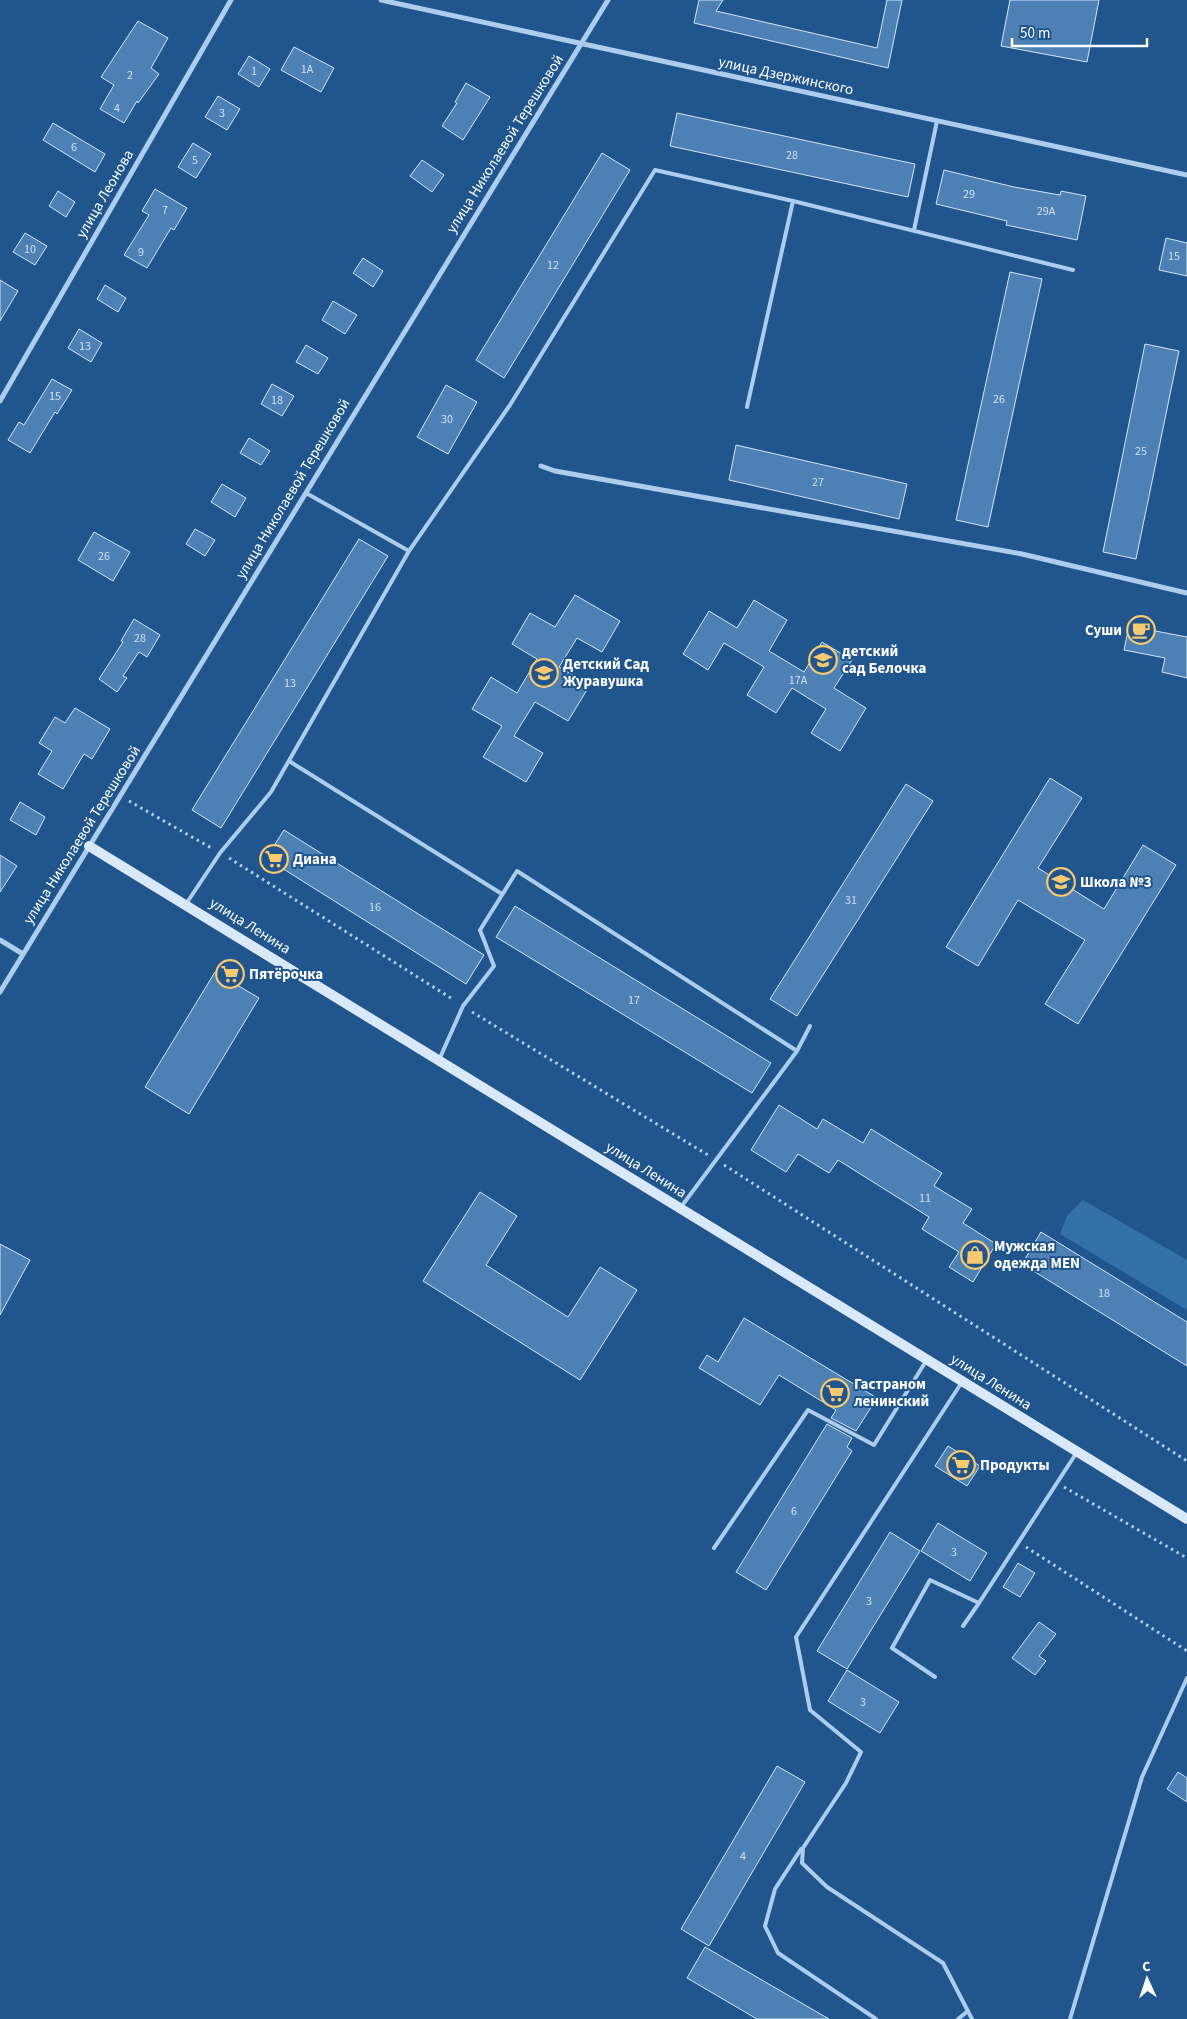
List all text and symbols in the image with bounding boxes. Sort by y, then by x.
scale bar [1012,15,1147,47]
text: 50 m [1020,23,1050,44]
street label: улица Николаевой Терешковой [441,51,569,237]
street label: улица Дзержинского [717,51,855,101]
house number: 1А [301,61,314,78]
house number: 1 [251,63,257,80]
house number: 2 [127,67,133,84]
house number: 4 [114,100,120,117]
house number: 3 [219,105,225,122]
house number: 6 [71,139,77,156]
street label: улица Леонова [71,146,139,242]
house number: 28 [786,147,798,164]
house number: 5 [192,152,198,169]
house number: 29 [963,186,975,203]
house number: 7 [162,202,168,219]
house number: 29А [1037,203,1056,220]
house number: 10 [24,241,36,258]
house number: 9 [138,244,144,261]
house number: 15 [1168,248,1180,265]
house number: 12 [547,257,559,274]
house number: 13 [79,338,91,355]
house number: 15 [49,388,61,405]
house number: 26 [993,391,1005,408]
house number: 18 [271,392,283,409]
street label: улица Николаевой Терешковой [231,395,355,583]
house number: 30 [441,411,453,428]
house number: 25 [1135,443,1147,460]
house number: 27 [812,474,824,491]
house number: 26 [98,548,110,565]
cafe icon: Суши [1126,615,1156,645]
place label: Суши [1085,620,1122,641]
house number: 28 [134,630,146,647]
place label: детский сад Белочка [842,641,927,679]
school or university icon: детский сад Белочка [808,645,838,675]
place label: Детский Сад Журавушка [563,654,649,692]
school or university icon: Детский Сад Журавушка [529,658,559,688]
house number: 17А [789,672,808,689]
house number: 13 [284,675,296,692]
street label: улица Николаевой Терешковой [18,742,146,928]
supermarket icon: Диана [259,844,289,874]
place label: Диана [293,849,337,870]
school or university icon: Школа №3 [1046,867,1076,897]
place label: Школа №3 [1080,872,1152,893]
house number: 31 [845,892,857,909]
street label: улица Ленина [205,893,295,959]
house number: 16 [369,899,381,916]
supermarket icon: Пятёрочка [215,959,245,989]
place label: Пятёрочка [249,964,323,985]
house number: 17 [628,992,640,1009]
street label: улица Ленина [601,1137,691,1203]
house number: 11 [919,1190,931,1207]
place label: Мужская одежда MEN [994,1236,1080,1274]
shop icon: Мужская одежда MEN [960,1240,990,1270]
house number: 18 [1098,1285,1110,1302]
street label: улица Ленина [946,1349,1036,1415]
place label: Гастраном ленинский [854,1374,929,1412]
supermarket icon: Гастраном ленинский [820,1378,850,1408]
supermarket icon: Продукты [946,1450,976,1480]
place label: Продукты [980,1455,1050,1476]
house number: 6 [791,1503,797,1520]
house number: 3 [951,1544,957,1561]
house number: 3 [866,1593,872,1610]
house number: 3 [860,1694,866,1711]
house number: 4 [740,1848,746,1865]
north arrow [1122,1954,1172,2004]
text: С [1142,1957,1151,1977]

